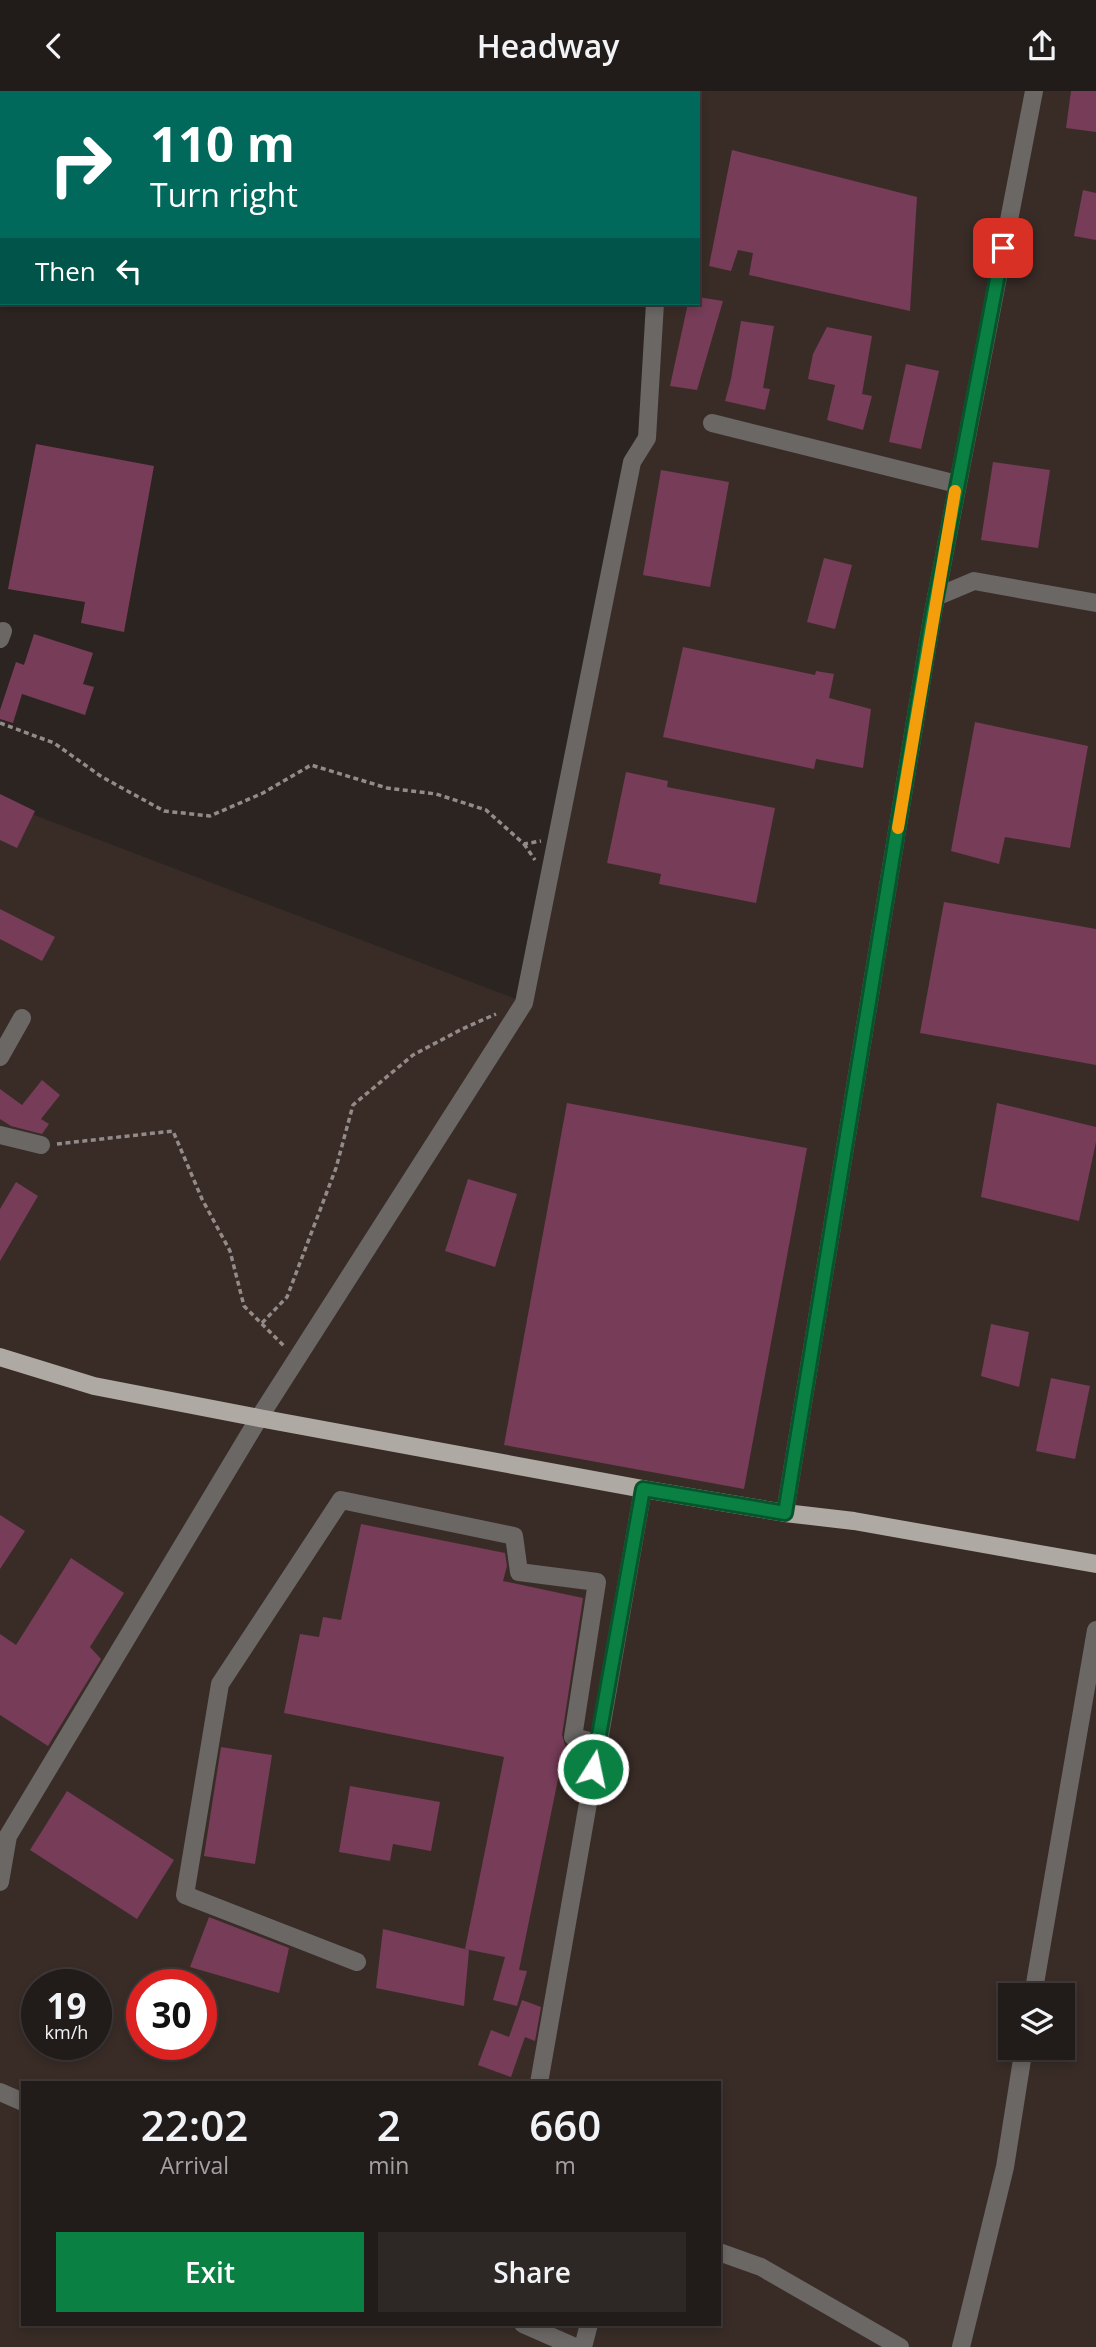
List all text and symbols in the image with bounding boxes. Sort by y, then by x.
text: Headway [477,24,619,67]
icon: back [35,27,73,65]
icon: share [1023,27,1061,65]
text: 110 m [150,110,295,176]
icon: right [35,119,126,210]
text: Turn right [150,173,298,216]
pin [973,218,1033,278]
icon: arrive [984,229,1022,267]
icon: left [110,252,148,290]
text: Then [35,253,96,289]
position arrow [556,1732,630,1806]
speed limit sign: 30 [126,1969,217,2060]
text: 19 [46,1982,87,2029]
map controls [998,1983,1075,2060]
button: layers [998,1983,1075,2060]
text: km/h [45,2020,88,2044]
text: 22:02 [141,2096,248,2153]
text: 2 [377,2096,401,2153]
text: 660 [529,2096,601,2153]
text: Arrival [160,2149,229,2181]
text: min [368,2149,409,2181]
text: m [555,2149,576,2181]
button: Exit [56,2232,364,2312]
button: Share [378,2232,686,2312]

